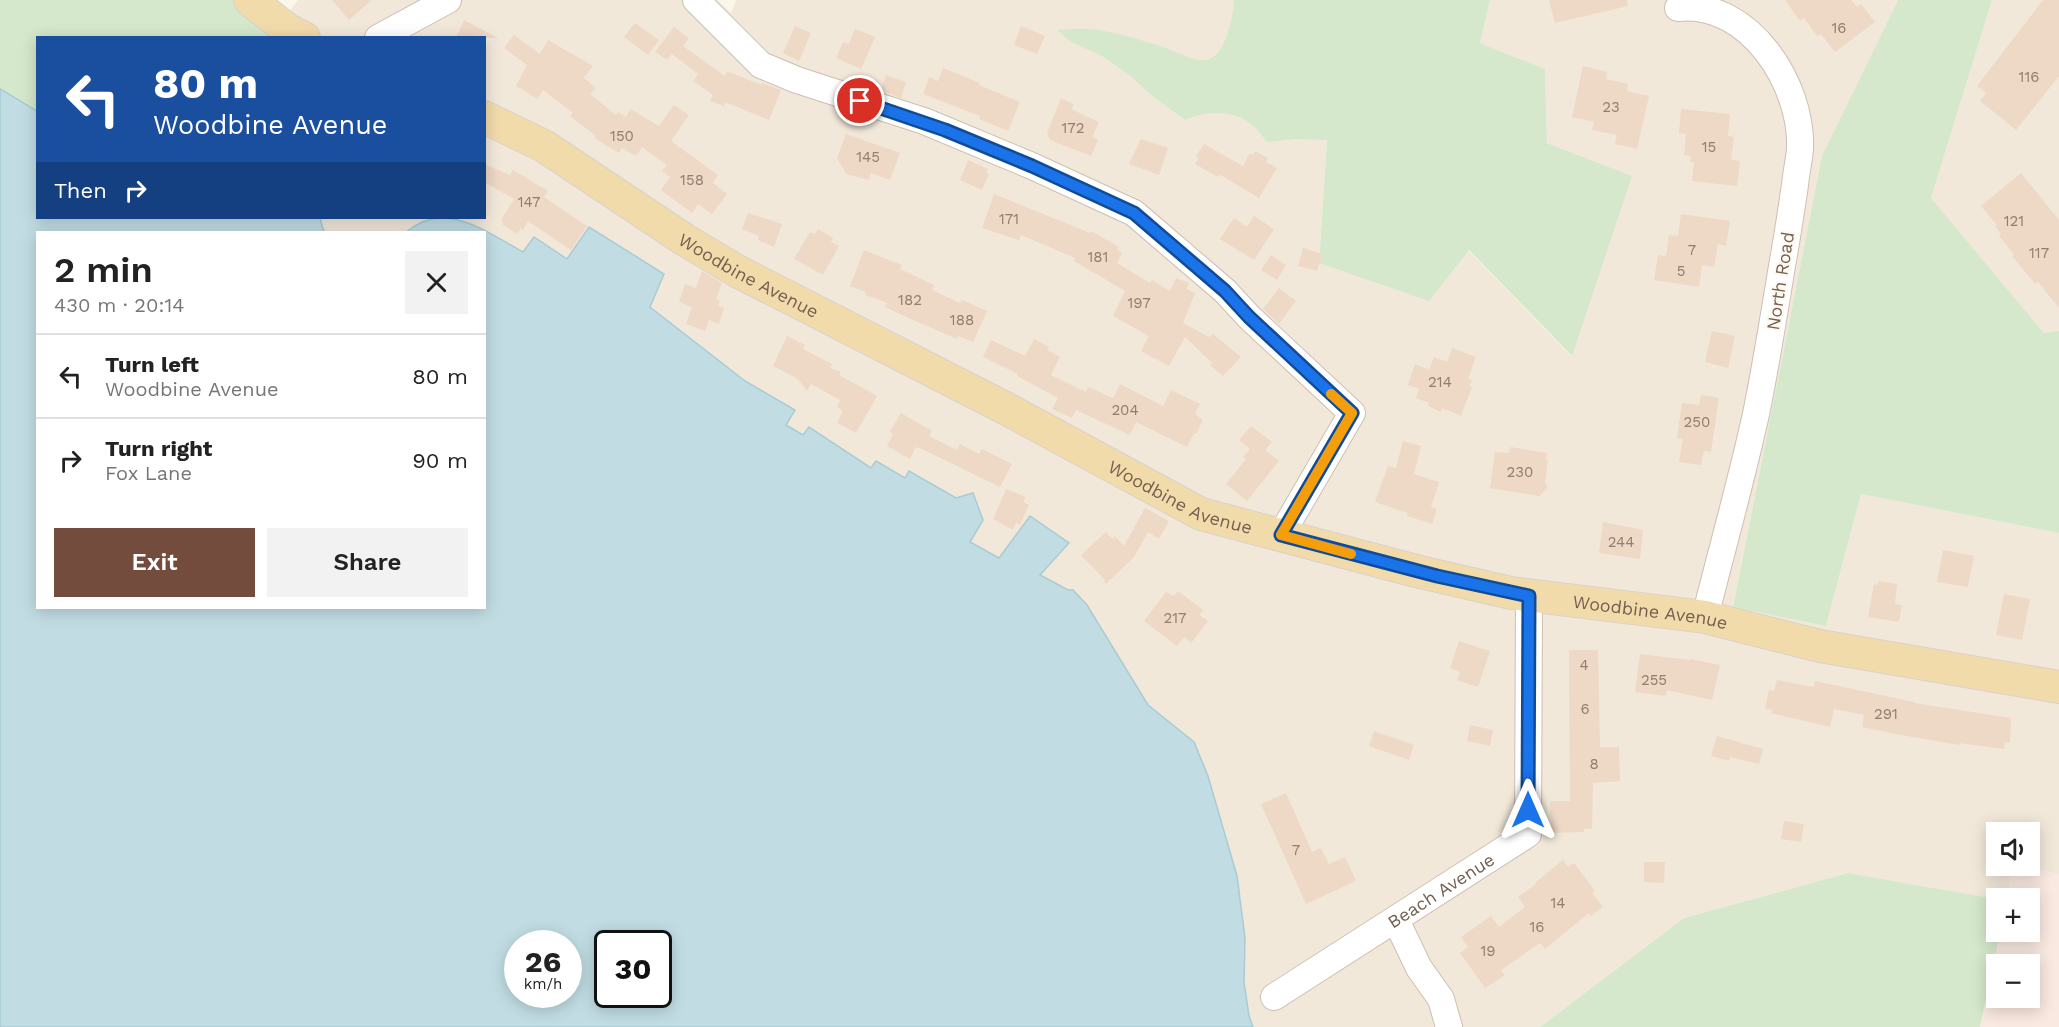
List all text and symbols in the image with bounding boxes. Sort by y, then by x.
house number: 16 [1832,19,1846,37]
text: 80 m [153,59,258,108]
icon: left [54,60,132,138]
house number: 116 [2019,68,2039,86]
pin [834,75,885,126]
icon: arrive [843,84,876,117]
house number: 23 [1602,98,1620,116]
text: Woodbine Avenue [153,109,387,141]
house number: 172 [1061,119,1085,137]
house number: 150 [610,127,634,145]
house number: 15 [1702,138,1716,156]
house number: 145 [856,148,880,166]
house number: 158 [680,171,704,189]
icon: right [119,174,152,207]
text: Then [54,178,107,203]
house number: 147 [518,193,540,211]
house number: 171 [999,210,1019,228]
house number: 121 [2004,212,2024,230]
street label: Woodbine Avenue [675,228,822,322]
street label: North Road [1762,230,1798,332]
house number: 7 [1688,241,1696,259]
house number: 117 [2029,244,2049,262]
house number: 181 [1088,248,1108,266]
text: 2 min [54,249,153,291]
button: close [405,251,468,314]
house number: 5 [1677,262,1685,280]
house number: 182 [898,291,922,309]
text: 430 m · 20:14 [54,293,184,317]
house number: 197 [1127,294,1151,312]
house number: 188 [950,311,974,329]
text: Turn left [105,352,199,377]
icon: left [54,360,87,393]
text: 80 m [412,364,468,389]
house number: 214 [1428,373,1452,391]
text: Woodbine Avenue [105,377,279,401]
house number: 204 [1111,401,1139,419]
house number: 250 [1684,413,1710,431]
text: Turn right [105,436,212,461]
icon: right [54,444,87,477]
text: 90 m [412,448,468,473]
street label: Woodbine Avenue [1105,455,1255,538]
text: Fox Lane [105,461,192,485]
house number: 230 [1507,463,1533,481]
button: Exit [54,528,255,597]
button: Share [267,528,468,597]
house number: 244 [1608,533,1634,551]
street label: Woodbine Avenue [1572,590,1730,633]
house number: 217 [1163,609,1187,627]
house number: 4 [1579,656,1589,674]
house number: 255 [1641,671,1667,689]
house number: 6 [1580,700,1590,718]
house number: 291 [1874,705,1898,723]
house number: 8 [1589,755,1599,773]
position arrow [1496,778,1560,842]
map controls [1986,822,2040,1008]
button: sound [1986,822,2040,876]
house number: 7 [1292,841,1300,859]
street label: Beach Avenue [1383,848,1498,932]
button: + [1986,888,2040,942]
house number: 14 [1550,894,1566,912]
house number: 16 [1530,918,1544,936]
speed limit sign: 30 [594,930,672,1008]
house number: 19 [1480,942,1496,960]
text: 26 [525,944,561,979]
button: − [1986,954,2040,1008]
text: km/h [524,975,562,993]

